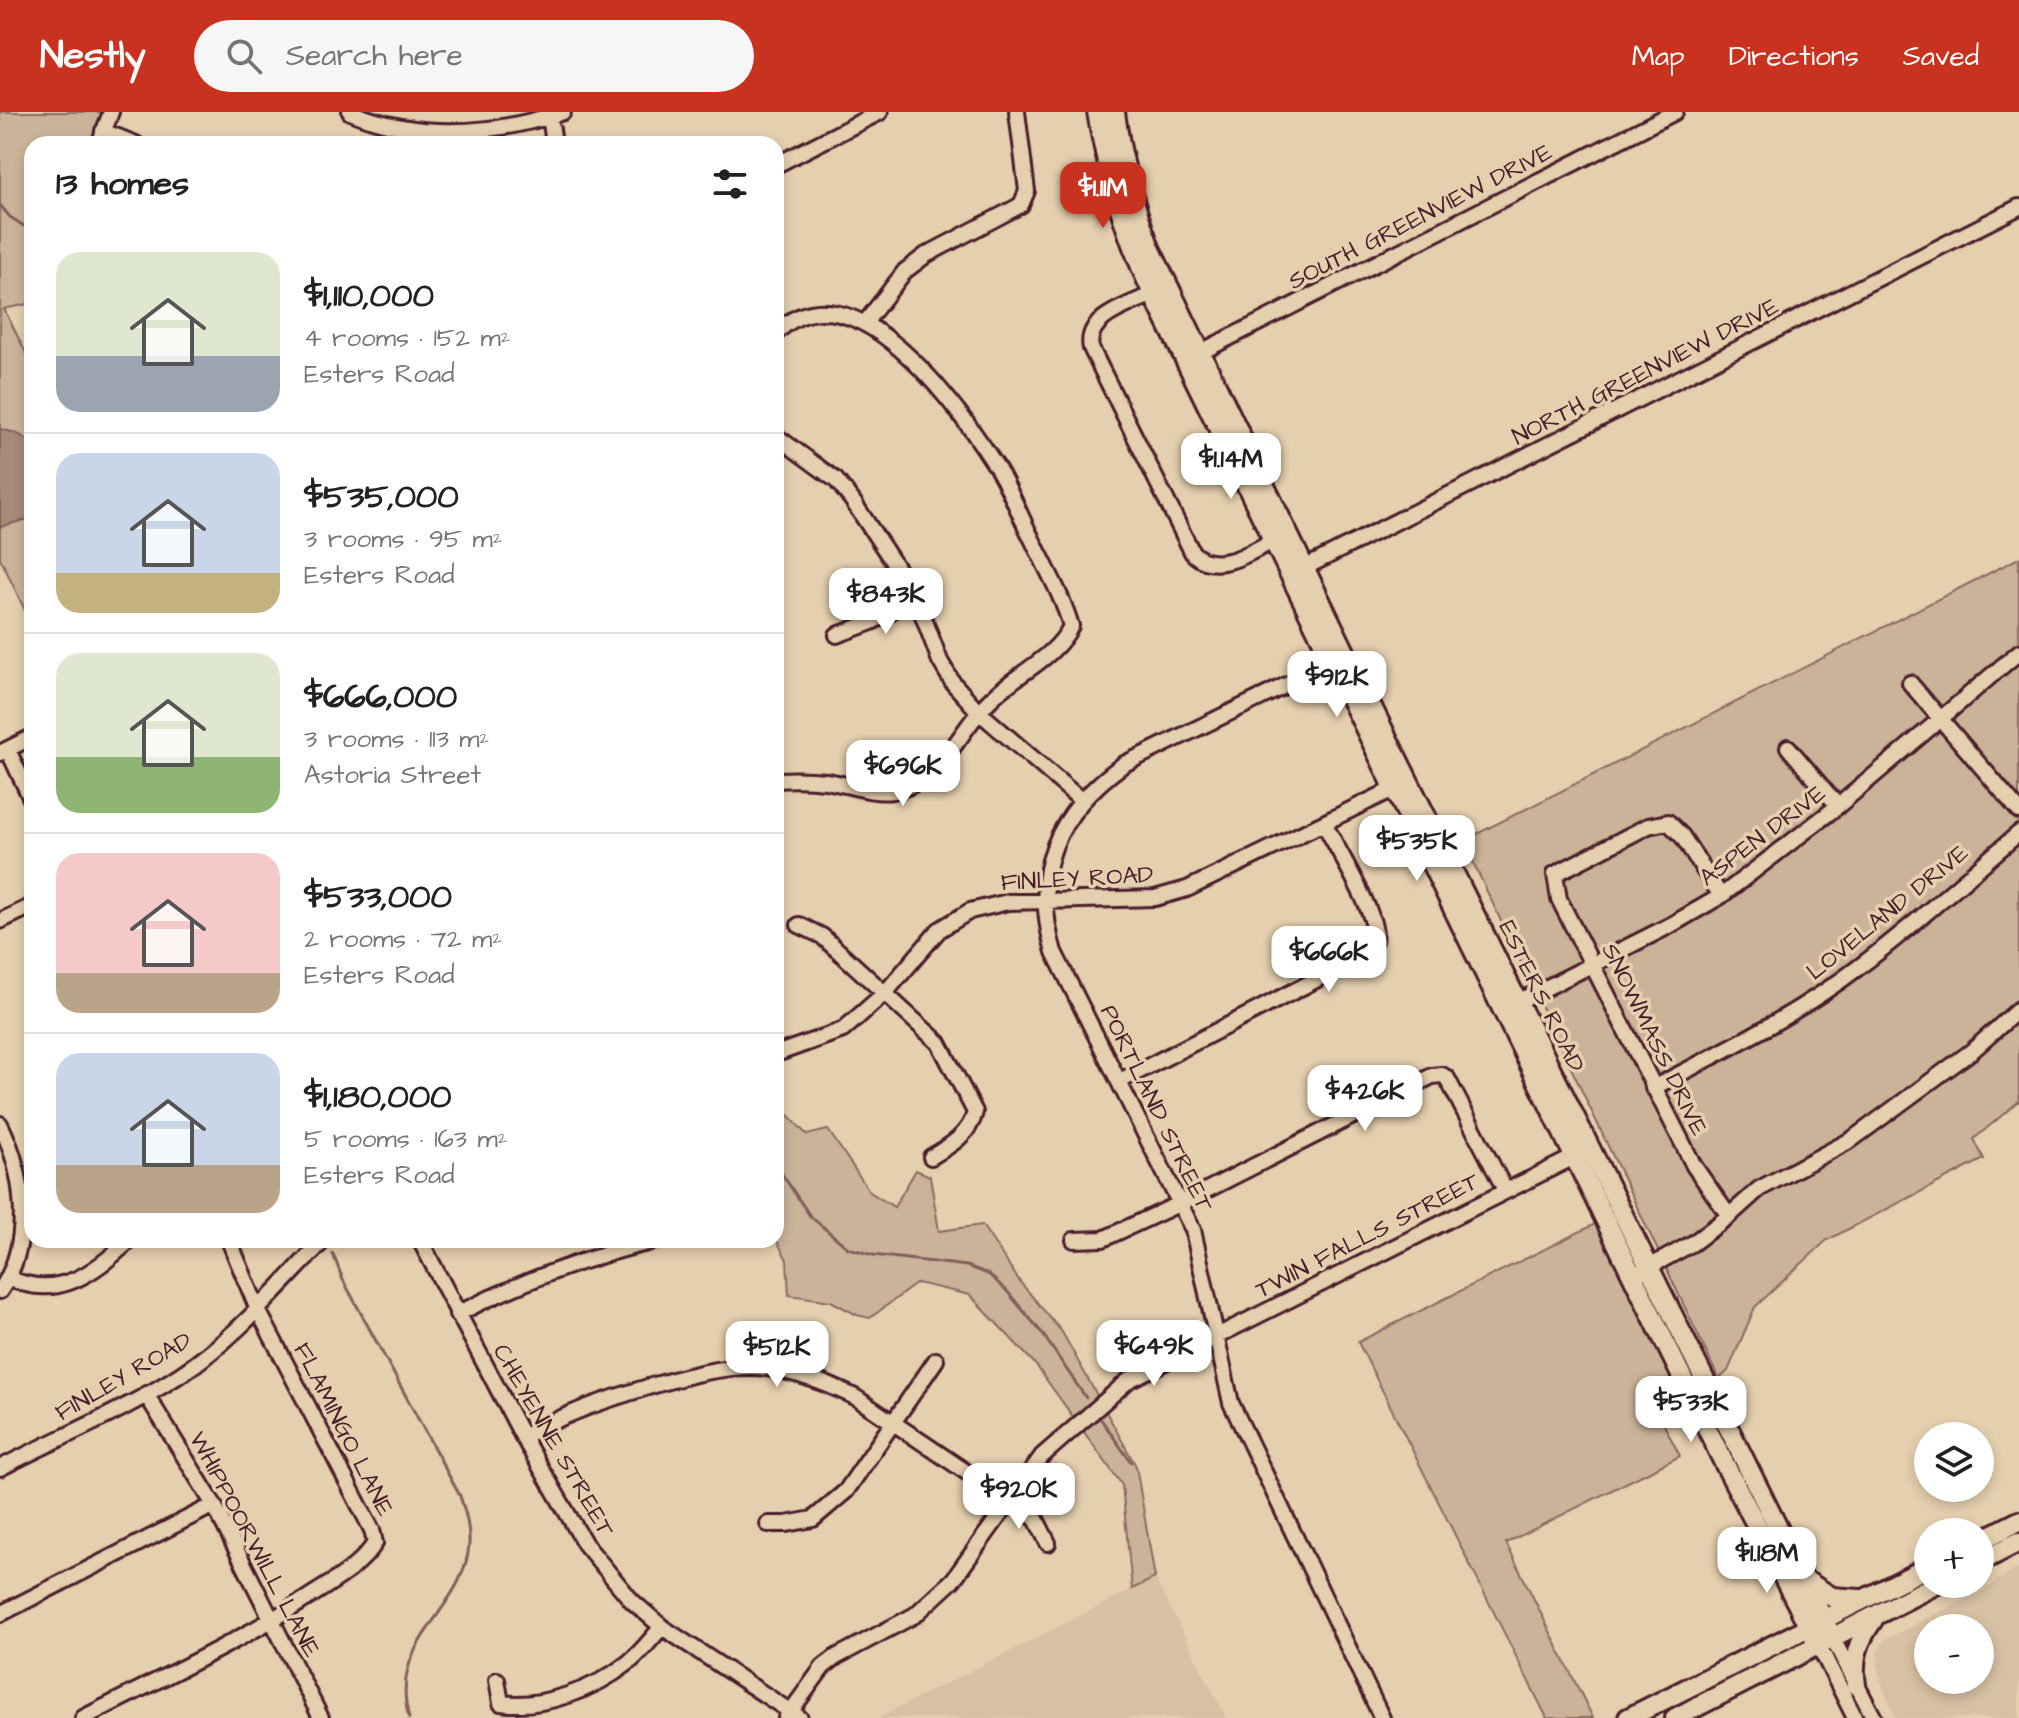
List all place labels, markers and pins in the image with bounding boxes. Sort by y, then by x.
pin: $1.11M [1038,162,1168,230]
pin: $1.14M [1166,433,1296,501]
pin: $843K [830,568,942,636]
pin: $912K [1281,651,1393,719]
pin: $696K [847,740,959,808]
pin: $535K [1361,815,1473,883]
pin: $666K [1273,926,1385,994]
pin: $426K [1309,1065,1421,1133]
pin: $649K [1098,1320,1210,1388]
pin: $512K [721,1321,833,1389]
pin: $533K [1635,1376,1747,1444]
pin: $920K [963,1463,1075,1531]
pin: $1.18M [1702,1527,1832,1595]

